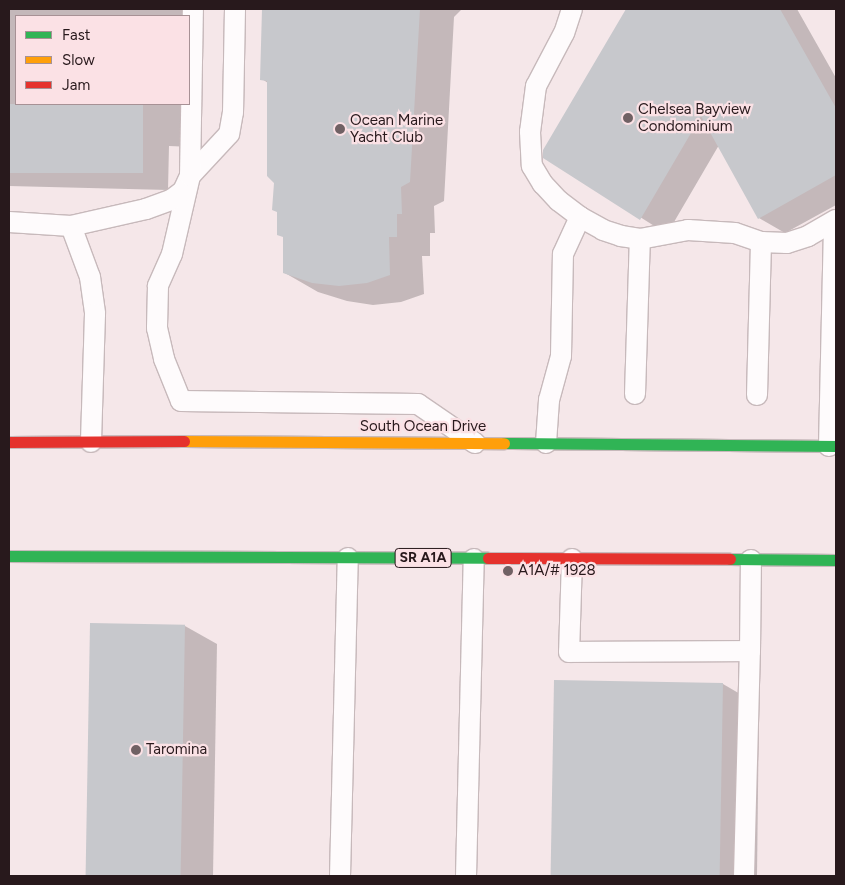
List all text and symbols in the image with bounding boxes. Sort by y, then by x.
legend [15,15,190,105]
text: Fast [62,26,90,44]
text: Slow [62,51,95,69]
text: Jam [62,76,90,94]
place label: Chelsea Bayview Condominium [638,100,751,135]
place label: Ocean Marine Yacht Club [350,111,443,146]
marker: Chelsea Bayview Condominium [622,112,634,124]
marker: Ocean Marine Yacht Club [334,123,346,135]
street label: South Ocean Drive [360,418,486,436]
road number: SR A1A [394,546,452,570]
place label: A1A/# 1928 [518,562,596,580]
marker: A1A/# 1928 [502,565,514,577]
place label: Taromina [146,741,207,759]
marker: Taromina [130,744,142,756]

